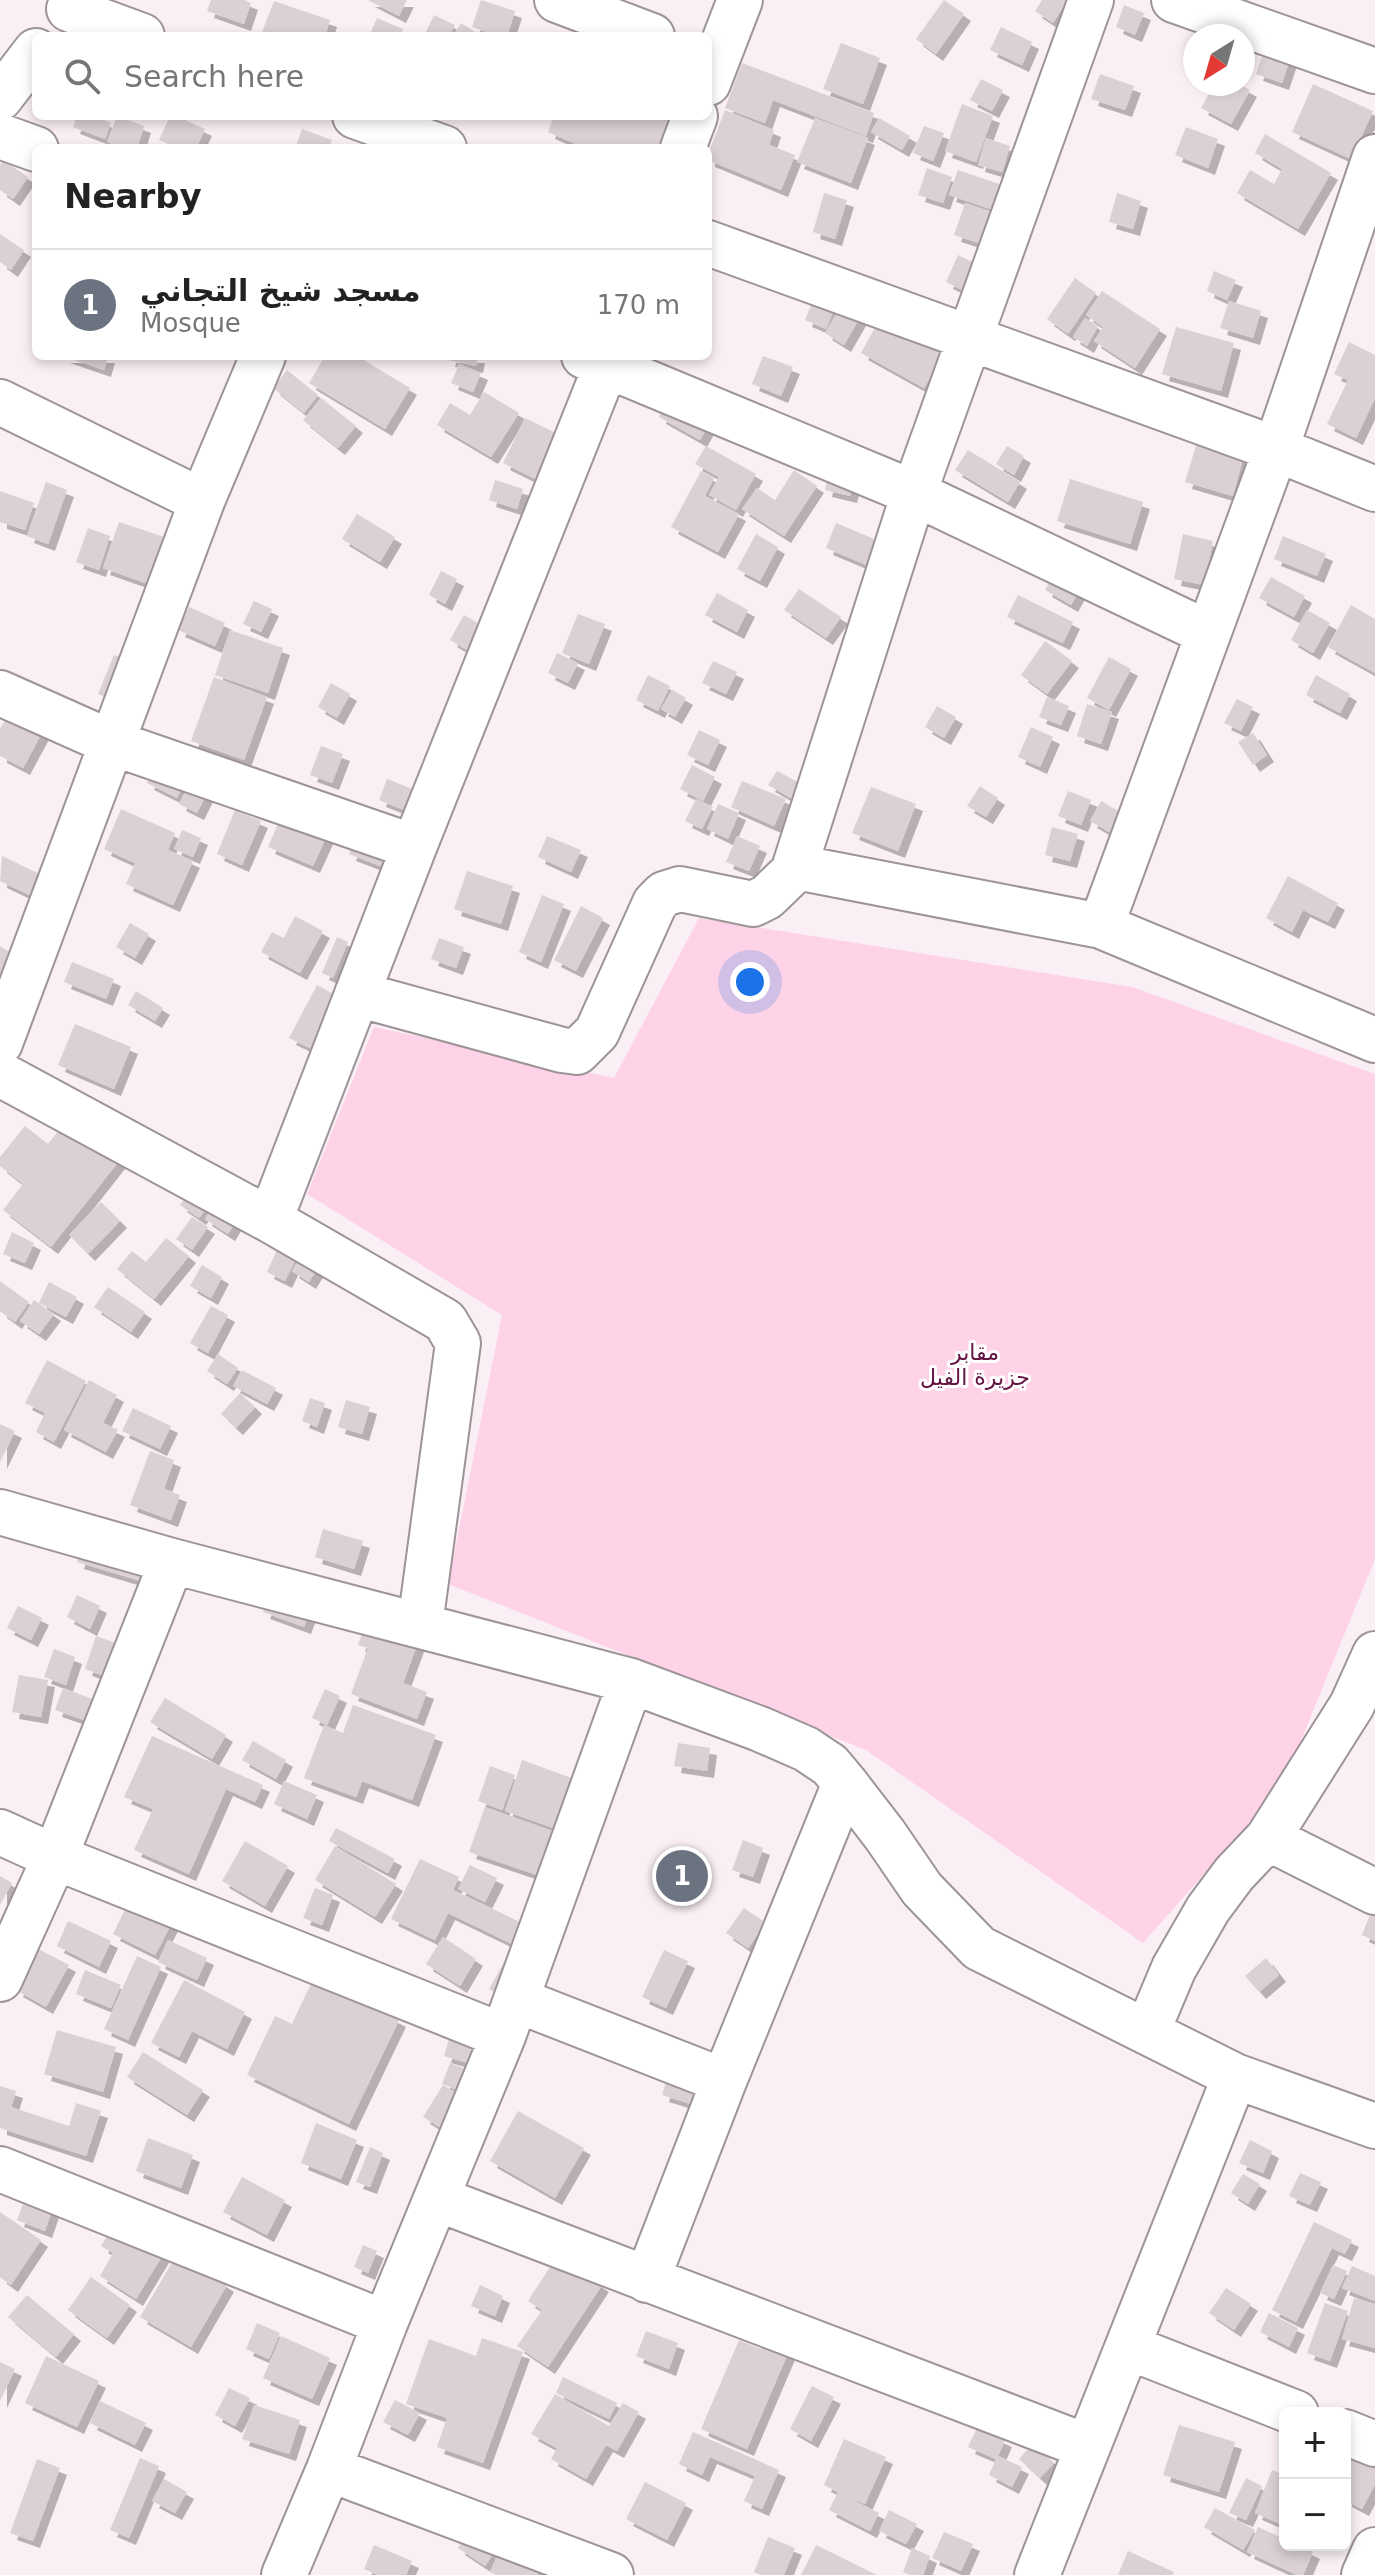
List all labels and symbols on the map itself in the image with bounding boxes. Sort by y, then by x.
north arrow [1183,24,1255,96]
your location [730,962,770,1002]
park label: مقابر جزيرة الفيل [920,1340,1030,1390]
pin: 1 [656,1846,708,1906]

